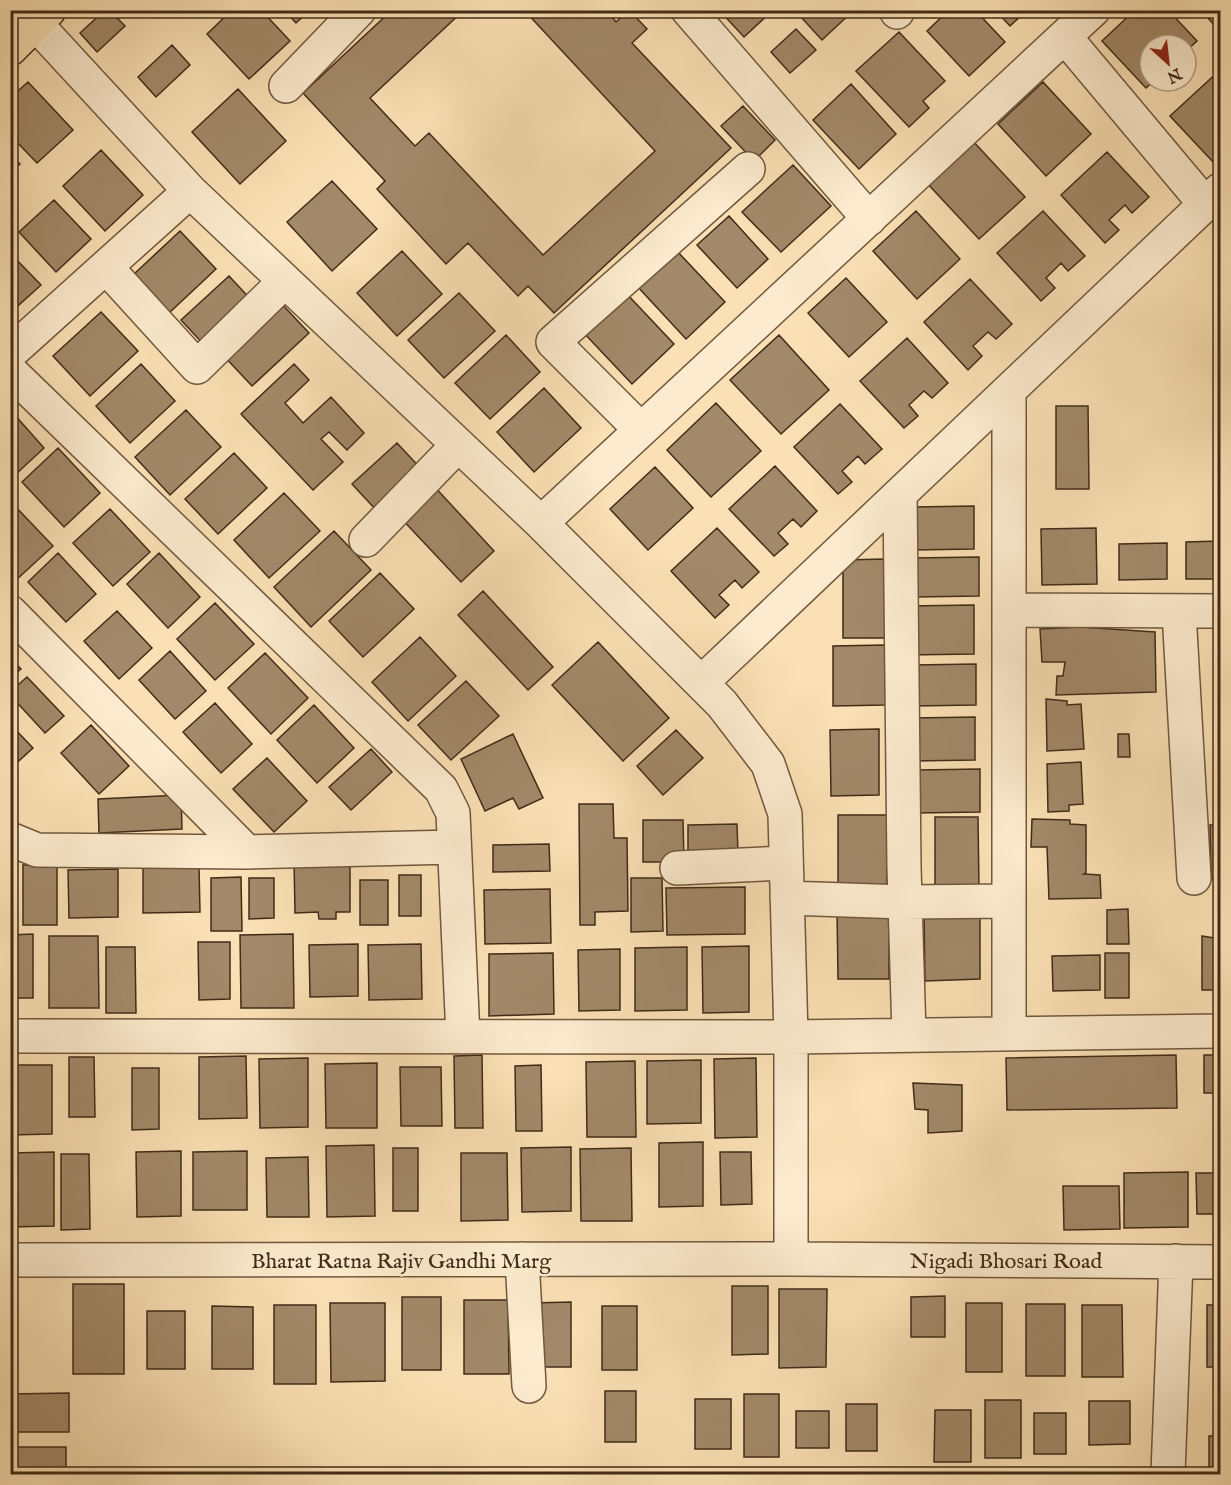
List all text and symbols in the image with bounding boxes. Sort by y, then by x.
north arrow [1138,33,1198,93]
text: N [1163,62,1186,87]
street label: Bharat Ratna Rajiv Gandhi Marg [251,1248,552,1276]
street label: Nigadi Bhosari Road [910,1248,1102,1276]

